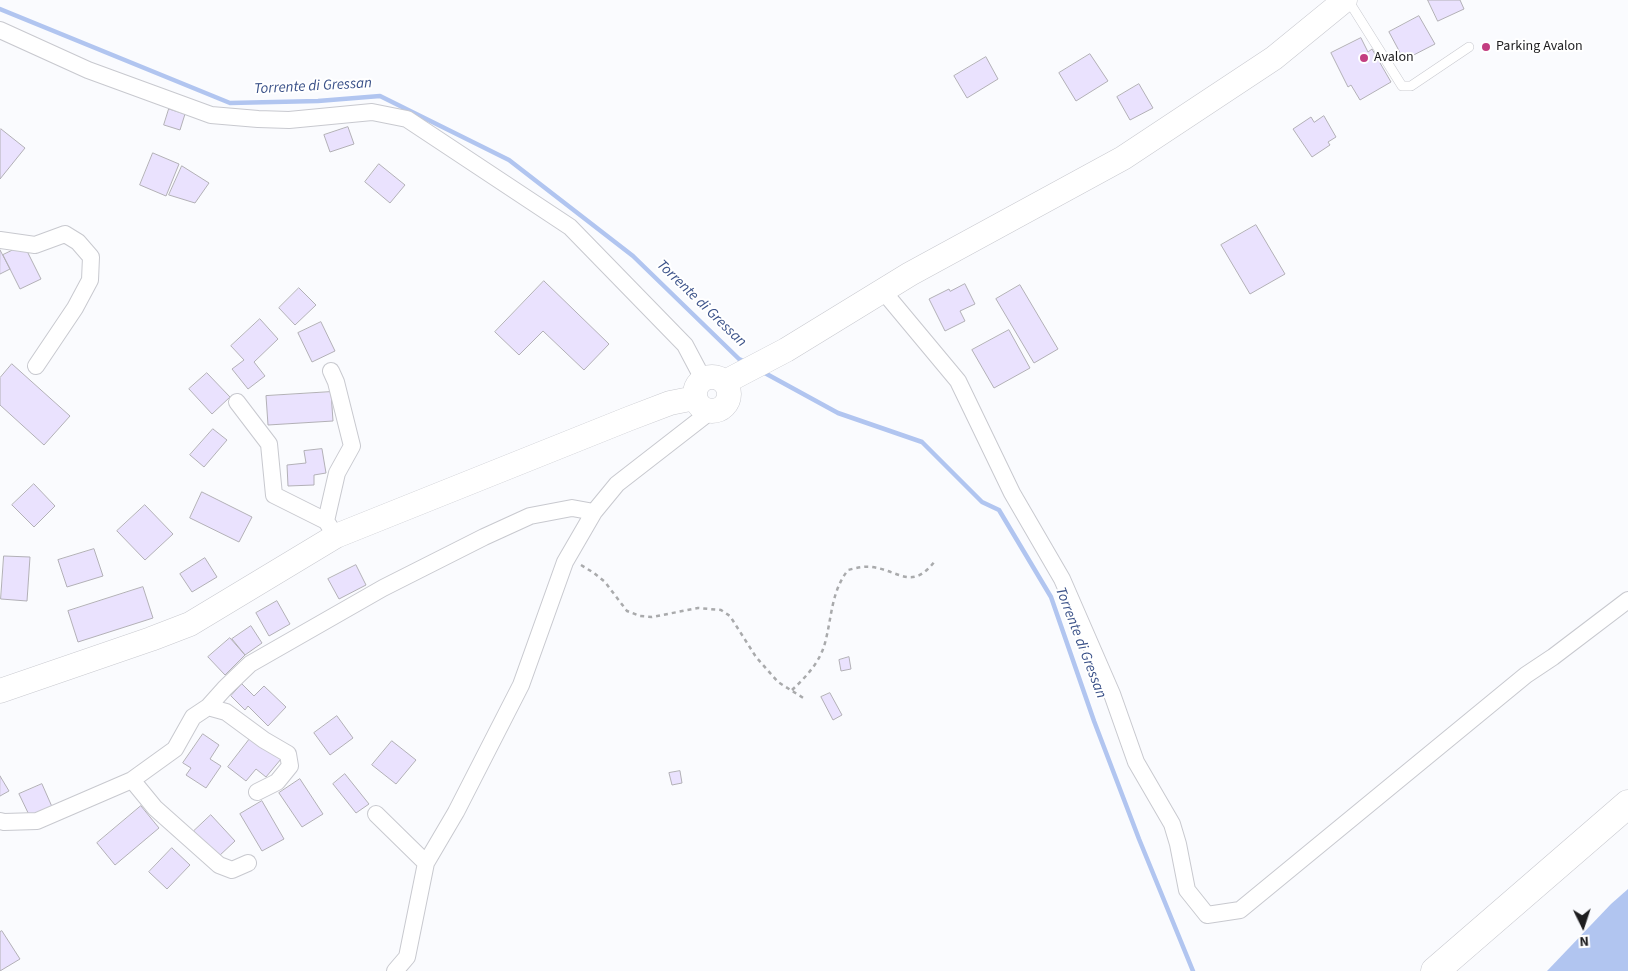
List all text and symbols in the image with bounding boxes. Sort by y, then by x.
place label: Parking Avalon [1496,39,1583,55]
marker: Parking Avalon [1480,41,1492,53]
place label: Avalon [1374,50,1414,66]
marker: Avalon [1358,52,1370,64]
water label: Torrente di Gressan [254,75,372,99]
water label: Torrente di Gressan [652,257,750,351]
water label: Torrente di Gressan [1050,585,1110,701]
north arrow [1558,901,1608,951]
text: N [1579,931,1589,951]

